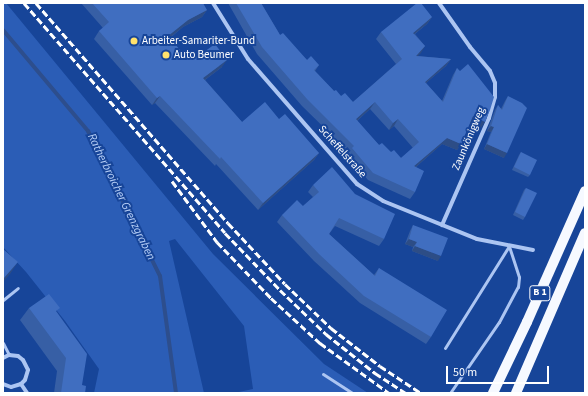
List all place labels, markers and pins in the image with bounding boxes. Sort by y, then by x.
place label: Arbeiter-Samariter-Bund [142,34,255,48]
marker: Arbeiter-Samariter-Bund [129,36,139,46]
place label: Auto Beumer [174,48,234,62]
marker: Auto Beumer [161,50,171,60]

